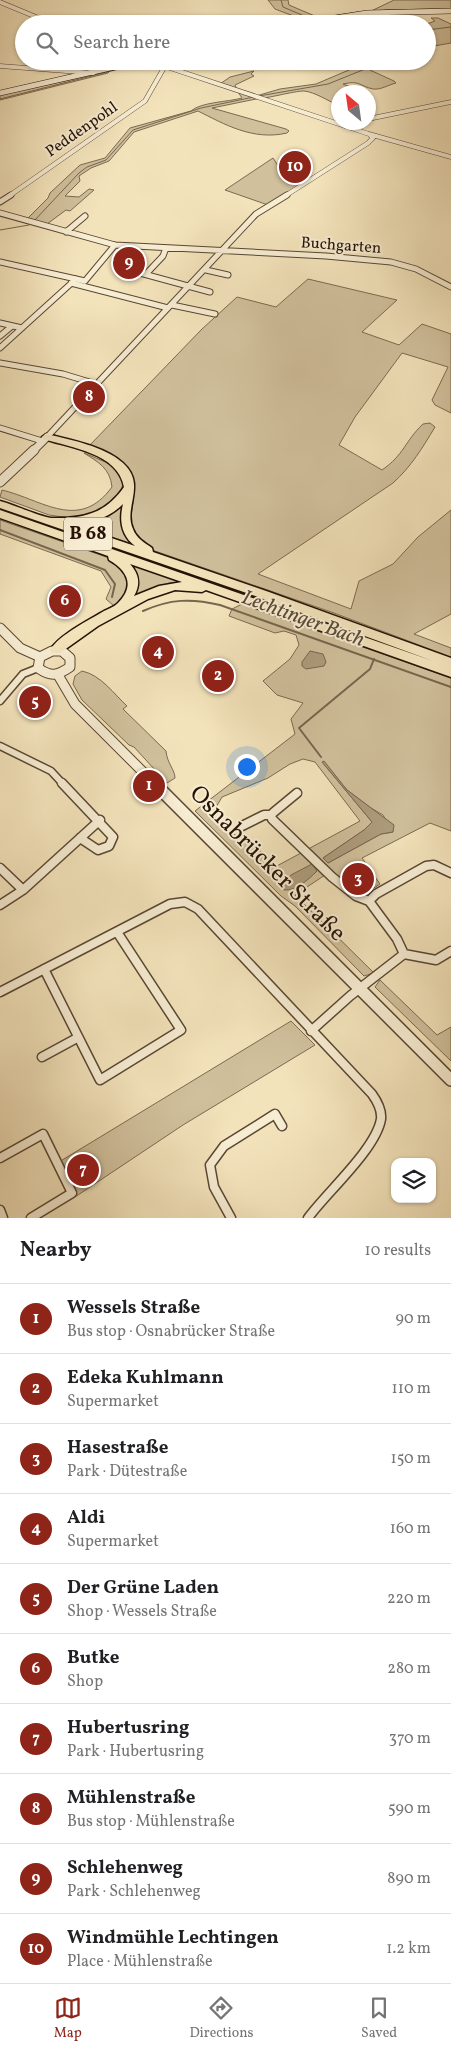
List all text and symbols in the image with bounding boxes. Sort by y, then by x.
search box [15,15,436,70]
icon: search [33,29,61,57]
text: Search here [73,30,170,56]
north arrow [331,85,376,130]
street label: Peddenpohl [41,97,123,163]
pin: 10 [279,148,311,186]
street label: Buchgarten [300,232,382,260]
pin: 9 [113,244,145,282]
pin: 8 [73,378,105,416]
road number: B 68 [64,518,112,550]
pin: 6 [49,582,81,620]
water label: Lechtinger Bach [237,583,369,655]
pin: 4 [142,633,174,671]
pin: 2 [202,657,234,695]
pin: 5 [19,683,51,721]
your location [234,754,260,780]
pin: 1 [133,767,165,805]
street label: Osnabrücker Straße [181,778,353,950]
pin: 3 [342,860,374,898]
pin: 7 [67,1151,99,1189]
map controls [391,1158,436,1203]
button: layers [391,1158,436,1203]
text: Nearby [20,1236,91,1265]
text: 10 results [365,1240,431,1262]
text: Wessels Straße [67,1295,200,1321]
text: 1 [33,1308,39,1330]
text: 90 m [395,1308,431,1330]
text: Bus stop · Osnabrücker Straße [67,1321,275,1343]
text: Edeka Kuhlmann [67,1365,224,1391]
text: 2 [32,1378,40,1400]
text: 110 m [392,1378,431,1400]
text: Supermarket [67,1391,159,1413]
text: Hasestraße [67,1435,169,1461]
text: 3 [32,1448,40,1470]
text: 150 m [390,1448,431,1470]
text: Park · Dütestraße [67,1461,187,1483]
text: Aldi [67,1505,105,1531]
text: 4 [31,1518,41,1540]
text: 160 m [390,1518,431,1540]
text: Supermarket [67,1531,159,1553]
text: Der Grüne Laden [67,1575,219,1601]
text: 5 [32,1588,40,1610]
text: 220 m [387,1588,431,1610]
text: Shop · Wessels Straße [67,1601,217,1623]
text: Butke [67,1645,119,1671]
text: 6 [32,1658,40,1680]
text: 280 m [387,1658,431,1680]
text: Shop [67,1671,103,1693]
text: Hubertusring [67,1715,190,1741]
text: 7 [32,1728,40,1750]
text: 370 m [389,1728,431,1750]
text: Park · Hubertusring [67,1741,204,1763]
text: Mühlenstraße [67,1785,196,1811]
text: 8 [32,1798,40,1820]
text: 590 m [388,1798,431,1820]
text: Bus stop · Mühlenstraße [67,1811,235,1833]
text: Schlehenweg [67,1855,183,1881]
text: 9 [32,1868,40,1890]
text: 890 m [387,1868,431,1890]
text: Park · Schlehenweg [67,1881,201,1903]
text: Windmühle Lechtingen [67,1925,279,1951]
text: 10 [28,1938,44,1960]
text: 1.2 km [386,1938,431,1960]
text: Place · Mühlenstraße [67,1951,213,1973]
tab: Map [54,1994,82,2043]
tab: Directions [189,1994,254,2043]
tab: Saved [361,1994,397,2043]

